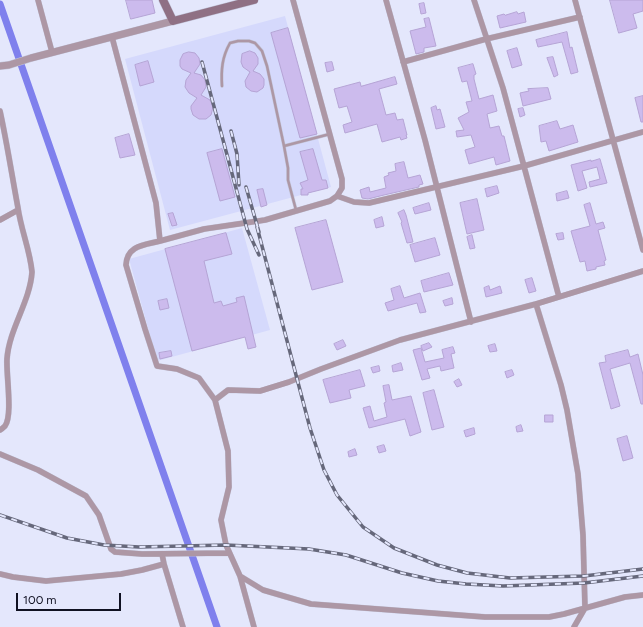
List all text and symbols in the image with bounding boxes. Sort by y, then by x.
scale bar [18,585,123,611]
text: 100 m [23,593,57,607]

